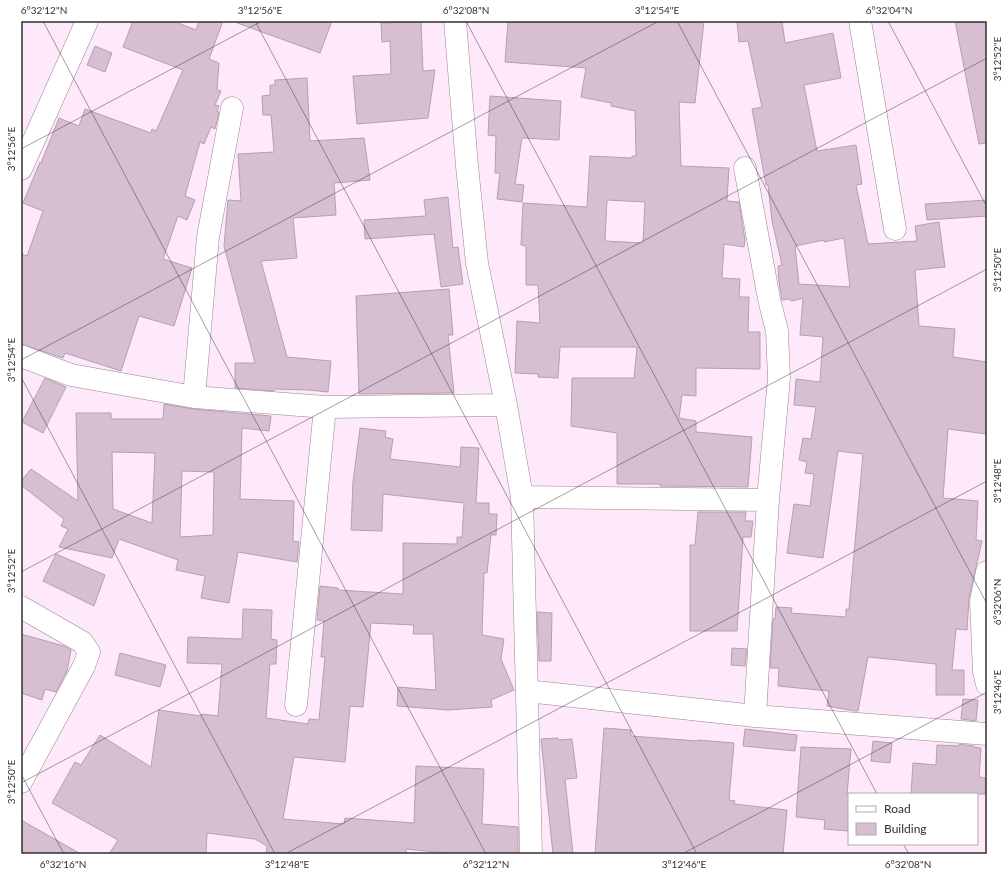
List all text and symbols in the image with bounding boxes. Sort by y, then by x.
text: 6°32'12"N [21,4,67,16]
text: 3°12'56"E [238,4,283,16]
text: 6°32'08"N [443,4,489,16]
text: 3°12'54"E [635,4,680,16]
text: 6°32'04"N [866,4,912,16]
text: 3°12'52"E [991,36,1003,81]
text: 3°12'56"E [5,126,17,171]
text: 3°12'50"E [991,247,1003,292]
text: 3°12'54"E [5,337,17,382]
text: 3°12'48"E [991,458,1003,503]
text: 3°12'52"E [5,548,17,593]
text: 6°32'06"N [991,579,1003,625]
text: 3°12'46"E [991,669,1003,714]
text: 3°12'50"E [5,759,17,804]
legend [848,793,978,845]
text: Road [884,801,911,816]
text: Building [884,821,927,836]
text: 6°32'16"N [40,858,86,870]
text: 3°12'48"E [265,858,310,870]
text: 6°32'12"N [463,858,509,870]
text: 3°12'46"E [662,858,707,870]
text: 6°32'08"N [885,858,931,870]

